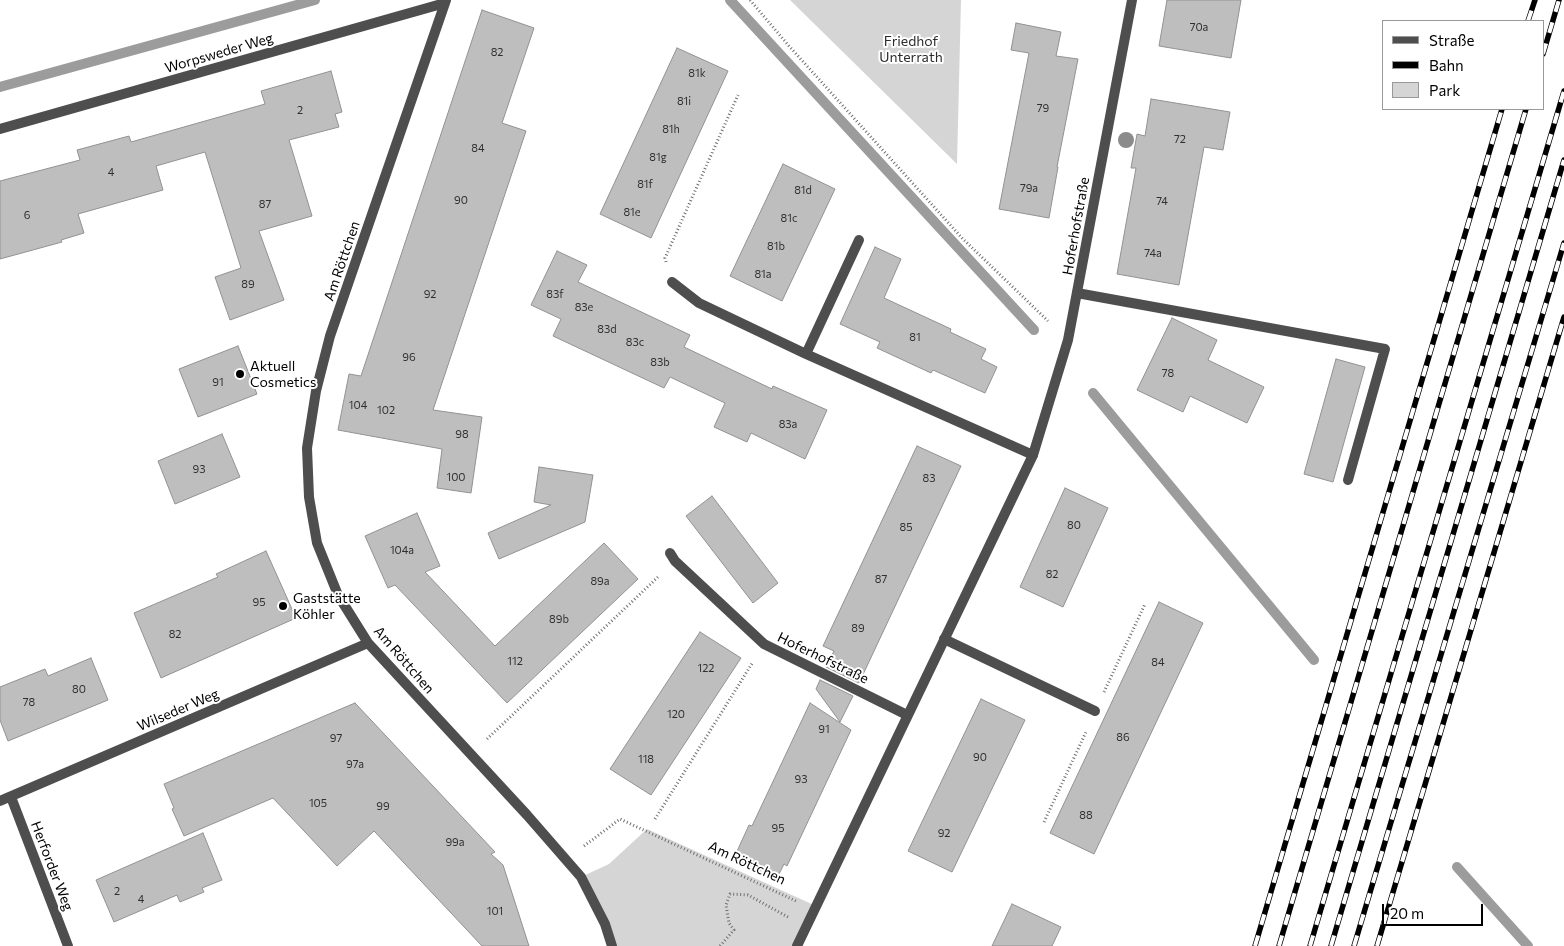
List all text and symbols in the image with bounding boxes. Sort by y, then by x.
house number: 70a [1190,20,1208,34]
legend [1382,20,1544,110]
street label: Worpsweder Weg [163,29,275,77]
text: Straße [1429,31,1475,49]
park label: Friedhof Unterrath [879,33,943,65]
house number: 82 [491,45,503,59]
text: Bahn [1429,56,1464,74]
house number: 81k [688,66,706,80]
text: Park [1429,81,1460,99]
house number: 81i [677,94,691,108]
house number: 79 [1037,101,1049,115]
house number: 2 [297,103,303,117]
house number: 81h [662,122,680,136]
house number: 72 [1174,132,1186,146]
house number: 84 [471,141,485,155]
house number: 81g [649,150,667,164]
house number: 4 [108,165,114,179]
street label: Hoferhofstraße [1059,176,1093,276]
house number: 81f [637,177,653,191]
house number: 79a [1020,181,1038,195]
house number: 81d [794,183,812,197]
house number: 90 [454,193,468,207]
house number: 74 [1156,194,1168,208]
house number: 87 [259,197,271,211]
house number: 81e [623,205,641,219]
house number: 6 [24,208,30,222]
house number: 81c [781,211,797,225]
street label: Am Röttchen [320,219,364,303]
house number: 81b [767,239,785,253]
house number: 74a [1144,246,1162,260]
house number: 81a [754,267,772,281]
house number: 89 [241,277,255,291]
house number: 92 [424,287,436,301]
house number: 83f [546,287,564,301]
house number: 83e [575,300,593,314]
house number: 83d [597,322,617,336]
house number: 81 [909,330,921,344]
house number: 83c [626,335,644,349]
house number: 96 [402,350,416,364]
house number: 83b [650,355,670,369]
place label: Aktuell Cosmetics [250,358,316,391]
house number: 78 [1162,366,1174,380]
marker: Aktuell Cosmetics [234,368,246,380]
house number: 91 [212,375,224,389]
house number: 104 [349,398,367,412]
house number: 102 [377,403,395,417]
house number: 83a [779,417,797,431]
house number: 98 [455,427,469,441]
house number: 93 [193,462,205,476]
house number: 100 [446,470,466,484]
house number: 83 [923,471,935,485]
house number: 80 [1067,518,1081,532]
house number: 85 [900,520,912,534]
house number: 104a [390,543,414,557]
house number: 82 [1046,567,1058,581]
house number: 87 [875,572,887,586]
house number: 89a [590,574,610,588]
place label: Gaststätte Köhler [293,590,361,622]
house number: 95 [253,595,265,609]
marker: Gaststätte Köhler [277,600,289,612]
house number: 89b [549,612,569,626]
house number: 89 [851,621,865,635]
street label: Am Röttchen [370,623,438,697]
house number: 82 [169,627,181,641]
street label: Hoferhofstraße [775,629,871,687]
house number: 112 [507,654,523,668]
house number: 84 [1151,655,1165,669]
house number: 122 [698,661,714,675]
house number: 80 [72,682,86,696]
street label: Wilseder Weg [135,685,221,735]
house number: 78 [23,695,35,709]
house number: 120 [667,707,685,721]
house number: 91 [818,722,830,736]
house number: 86 [1116,730,1130,744]
house number: 97 [330,731,342,745]
house number: 90 [973,750,987,764]
house number: 118 [638,752,654,766]
house number: 97a [346,757,364,771]
house number: 93 [795,772,807,786]
house number: 105 [309,796,327,810]
house number: 99 [376,799,390,813]
house number: 88 [1079,808,1093,822]
street label: Herforder Weg [27,819,77,913]
house number: 95 [772,821,784,835]
house number: 92 [938,826,950,840]
house number: 99a [445,835,465,849]
street label: Am Röttchen [706,838,788,888]
house number: 2 [114,884,120,898]
house number: 4 [138,892,144,906]
scale bar [1384,894,1485,926]
house number: 101 [487,904,503,918]
text: 20 m [1390,904,1424,922]

